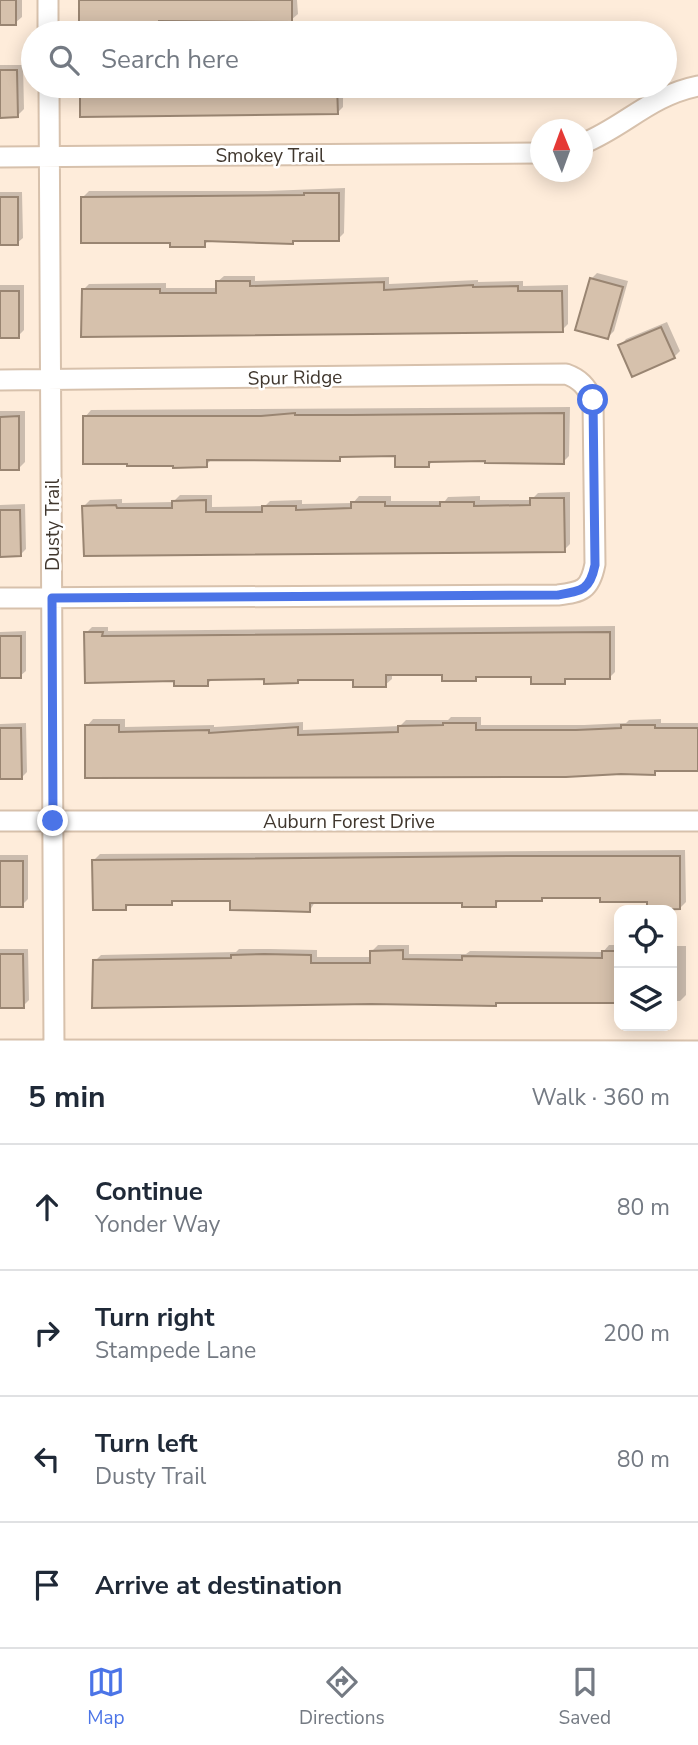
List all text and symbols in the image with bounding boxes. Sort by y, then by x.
search box [21,21,677,98]
icon: search [45,41,83,79]
text: Search here [101,42,239,77]
north arrow [530,119,593,182]
street label: Smokey Trail [215,143,325,169]
street label: Spur Ridge [248,364,343,392]
route start [577,384,608,415]
street label: Dusty Trail [40,479,66,571]
route end [37,805,68,836]
street label: Auburn Forest Drive [263,809,435,835]
map controls [614,905,677,1031]
button: locate [614,905,677,968]
button: layers [614,968,677,1031]
text: 5 min [28,1077,106,1118]
text: Walk · 360 m [531,1082,670,1113]
text: Continue [95,1174,203,1209]
icon: ahead [28,1188,66,1226]
text: 80 m [617,1192,670,1223]
text: Yonder Way [95,1209,220,1240]
text: Turn right [95,1300,214,1335]
icon: right [28,1314,66,1352]
text: 200 m [603,1318,670,1349]
text: Stampede Lane [95,1335,256,1366]
text: Turn left [95,1426,198,1461]
icon: left [28,1440,66,1478]
text: 80 m [617,1444,670,1475]
text: Dusty Trail [95,1461,206,1492]
icon: arrive [28,1566,66,1604]
text: Arrive at destination [95,1568,342,1603]
tab: Map [87,1663,125,1731]
tab: Directions [299,1663,385,1731]
tab: Saved [559,1663,611,1731]

